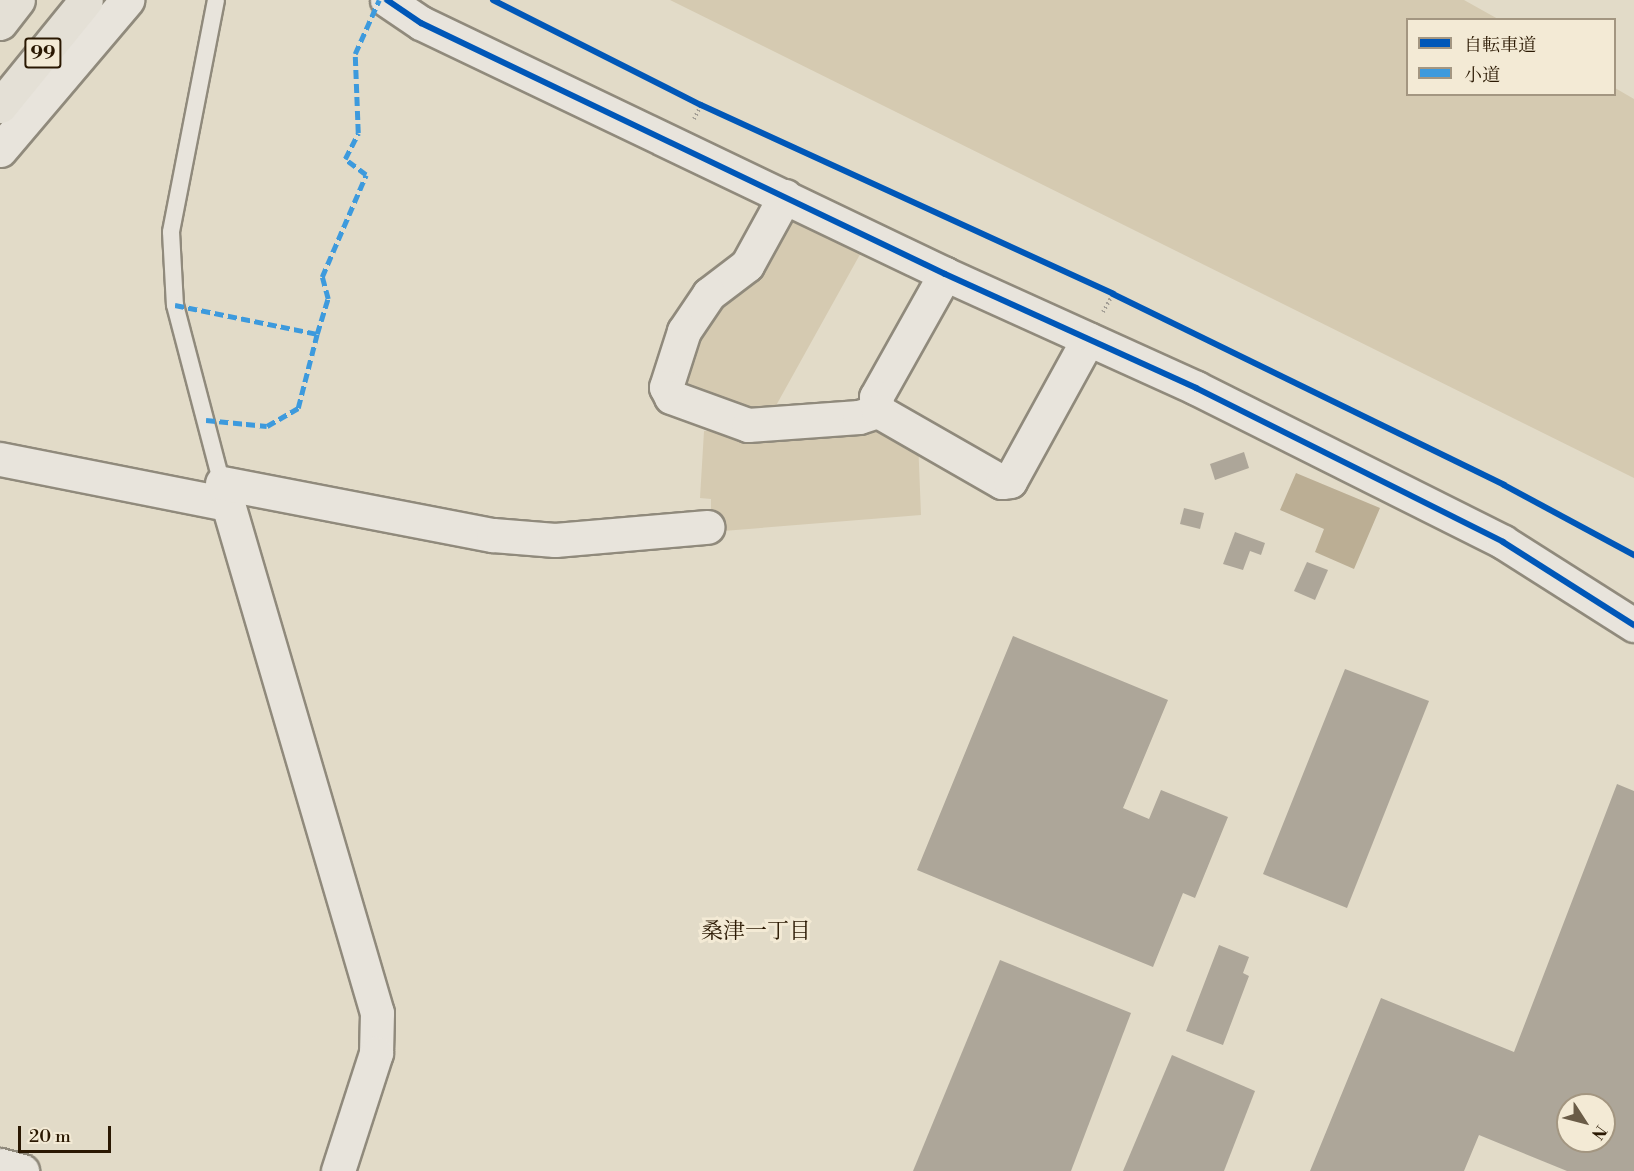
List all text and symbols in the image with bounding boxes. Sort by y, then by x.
legend [1406,18,1616,96]
text: 自転車道 [1464,34,1536,57]
road number: 99 [24,36,63,70]
text: 小道 [1464,64,1500,87]
district label: 桑津一丁目 [701,919,811,945]
north arrow [1556,1093,1616,1153]
scale bar [21,1114,114,1152]
text: N [1587,1121,1611,1143]
text: 20 m [29,1125,71,1148]

